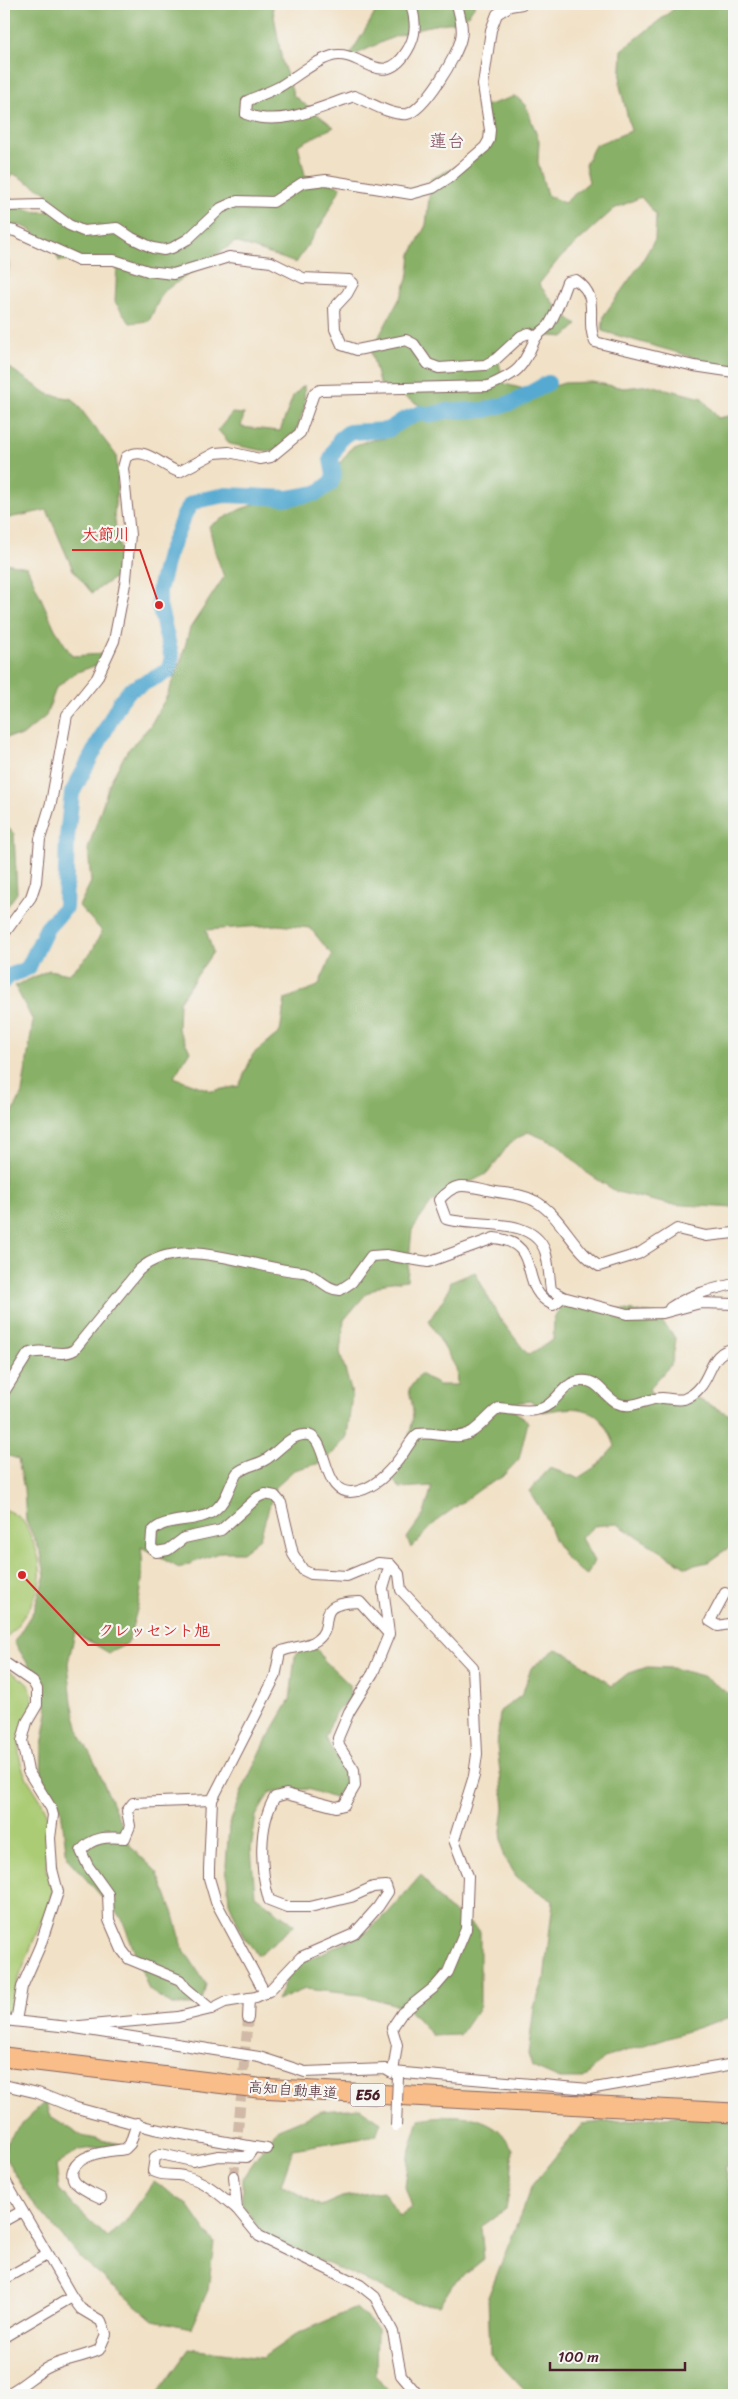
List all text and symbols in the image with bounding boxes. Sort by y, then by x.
district label: 蓮台 [429,125,465,157]
callout: 大節川 [72,519,140,550]
text: 大節川 [82,520,130,549]
callout: クレッセント旭 [88,1614,220,1645]
text: クレッセント旭 [98,1616,210,1645]
street label: 高知自動車道 [247,2074,339,2106]
road number: E56 [350,2084,386,2106]
scale bar [550,2339,686,2371]
text: 100 m [558,2344,599,2370]

